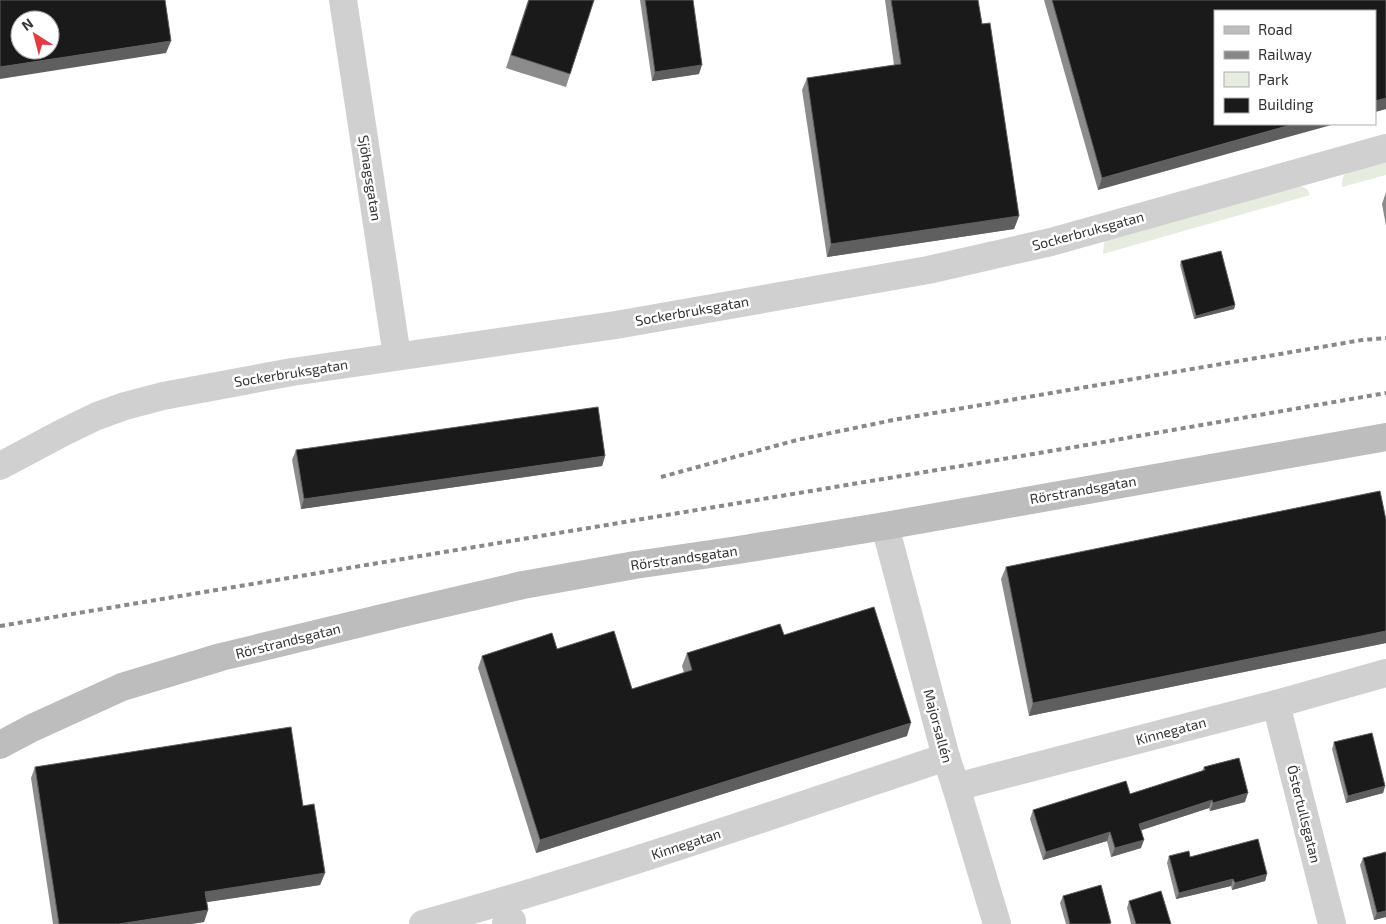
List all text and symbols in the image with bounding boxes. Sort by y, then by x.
north arrow [10,10,60,60]
legend [1214,10,1376,125]
text: N [18,14,36,34]
text: Road [1258,20,1293,38]
text: Railway [1258,45,1312,63]
text: Park [1258,70,1289,88]
text: Building [1258,95,1314,113]
street label: Sjöhagsgatan [355,134,386,222]
street label: Sockerbruksgatan [1030,207,1146,254]
street label: Sockerbruksgatan [634,292,750,329]
street label: Sockerbruksgatan [233,355,349,390]
street label: Rörstrandsgatan [1028,472,1137,507]
street label: Rörstrandsgatan [629,542,738,573]
street label: Rörstrandsgatan [234,619,342,662]
street label: Majorsallén [920,687,957,765]
street label: Kinnegatan [1134,713,1208,748]
street label: Östertullsgatan [1284,763,1325,865]
street label: Kinnegatan [649,824,723,863]

